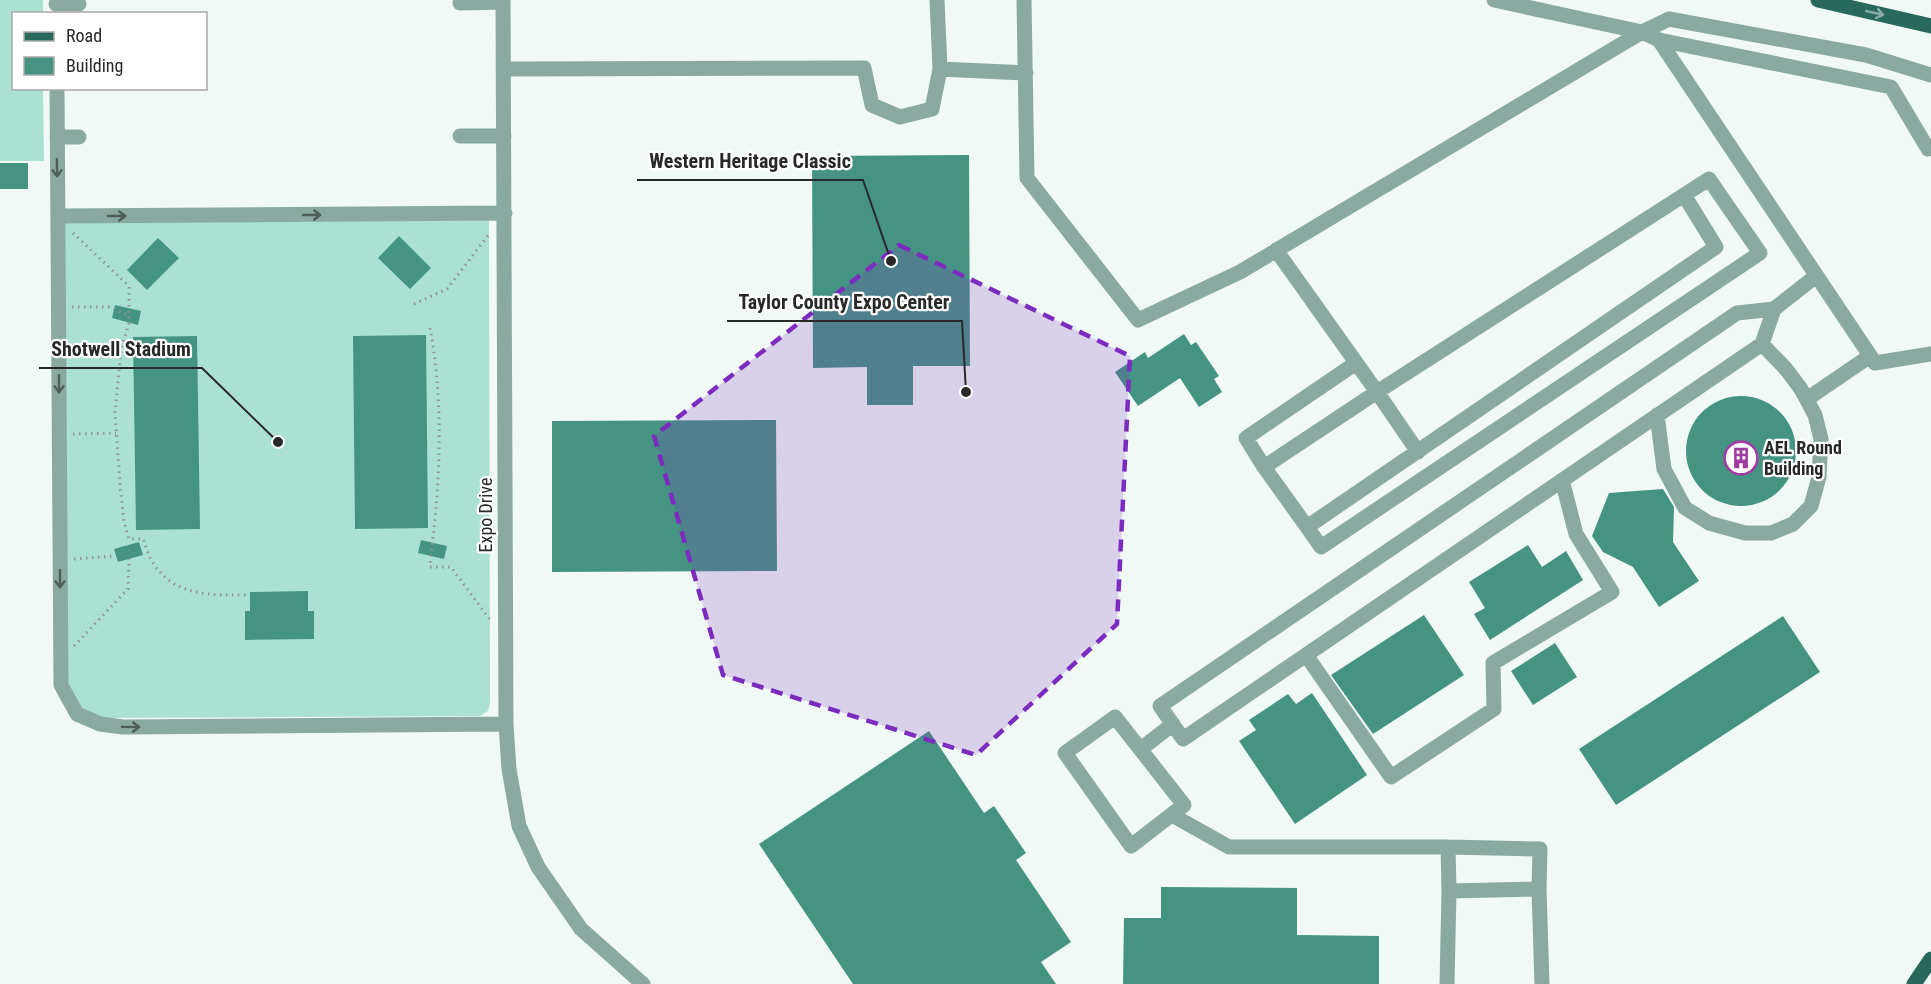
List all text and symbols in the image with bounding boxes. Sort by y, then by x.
one-way arrow [1864,8,1884,19]
legend [12,12,207,90]
text: Road [66,25,102,46]
text: Building [66,55,123,76]
callout: Western Heritage Classic [637,142,863,180]
text: Western Heritage Classic [649,149,851,173]
one-way arrow [52,157,63,177]
one-way arrow [301,209,321,221]
one-way arrow [106,210,126,222]
callout: Taylor County Expo Center [727,283,962,321]
text: Taylor County Expo Center [739,290,950,314]
callout: Shotwell Stadium [39,330,202,368]
text: Shotwell Stadium [51,337,191,361]
one-way arrow [53,373,65,393]
place label: AEL Round Building [1764,437,1842,479]
building icon: AEL Round Building [1723,440,1759,476]
street label: Expo Drive [475,478,496,552]
one-way arrow [54,568,66,588]
one-way arrow [120,721,140,733]

